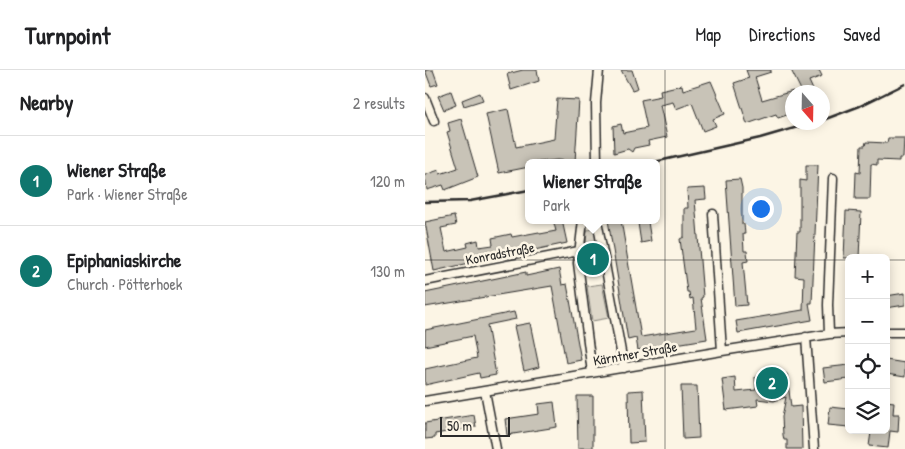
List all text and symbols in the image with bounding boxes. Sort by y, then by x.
text: Turnpoint [25,19,110,51]
text: Map [696,22,721,47]
text: Directions [749,22,815,47]
text: Saved [843,22,880,47]
north arrow [785,85,830,130]
text: Nearby [20,88,73,117]
text: 2 results [353,92,405,114]
text: Wiener Straße [67,157,166,183]
popup [525,159,660,224]
text: Wiener Straße [543,168,642,194]
text: 1 [33,170,39,192]
text: 120 m [370,170,405,192]
text: Park · Wiener Straße [67,183,188,205]
text: Park [543,194,570,216]
your location [748,196,774,222]
street label: Konradstraße [464,237,537,270]
pin: 1 [577,240,609,278]
text: Epiphaniaskirche [67,247,181,273]
map controls [845,254,890,434]
button: + [845,254,890,299]
text: 2 [32,260,40,282]
text: 130 m [370,260,405,282]
text: Church · Pötterhoek [67,273,182,295]
button: − [845,299,890,344]
street label: Kärntner Straße [592,336,679,371]
button: locate [845,344,890,389]
pin: 2 [756,364,788,402]
button: layers [845,389,890,434]
scale bar [440,414,510,437]
text: 50 m [447,416,472,435]

